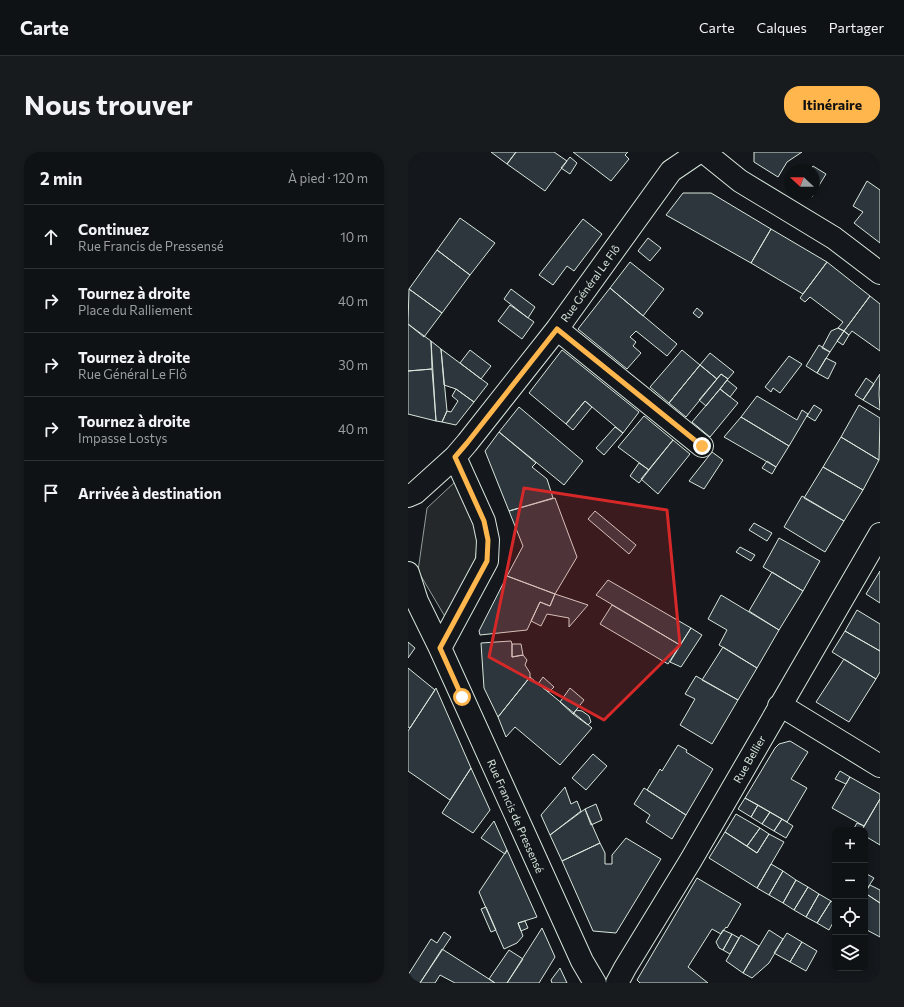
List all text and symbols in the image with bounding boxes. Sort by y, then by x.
text: Carte [20,16,69,39]
text: Carte [699,19,735,36]
text: Calques [757,19,807,36]
text: Partager [829,19,884,36]
button: Itinéraire [784,86,880,123]
text: Nous trouver [24,87,193,121]
north arrow [784,164,820,200]
text: 2 min [40,168,82,189]
text: À pied · 120 m [288,170,368,186]
text: Continuez [78,220,149,238]
icon: ahead [40,226,62,248]
text: 10 m [340,229,368,245]
text: Rue Francis de Pressensé [78,238,224,254]
street label: Rue Général Le Flô [558,242,623,324]
text: Tournez à droite [78,284,190,302]
icon: right [40,290,62,312]
text: 40 m [338,293,368,309]
text: Place du Ralliement [78,302,193,318]
text: Tournez à droite [78,348,190,366]
icon: right [40,354,62,376]
text: 30 m [338,357,368,373]
text: Rue Général Le Flô [78,366,187,382]
text: Tournez à droite [78,412,190,430]
icon: right [40,418,62,440]
text: 40 m [338,421,368,437]
text: Impasse Lostys [78,430,168,446]
route end [693,437,711,455]
icon: arrive [40,482,62,504]
text: Arrivée à destination [78,484,221,502]
route start [453,688,471,706]
street label: Rue Bellier [730,732,768,785]
street label: Rue Francis de Pressensé [485,757,547,875]
map controls [832,827,868,971]
button: + [832,827,868,863]
button: − [832,863,868,899]
button: locate [832,899,868,935]
button: layers [832,935,868,971]

